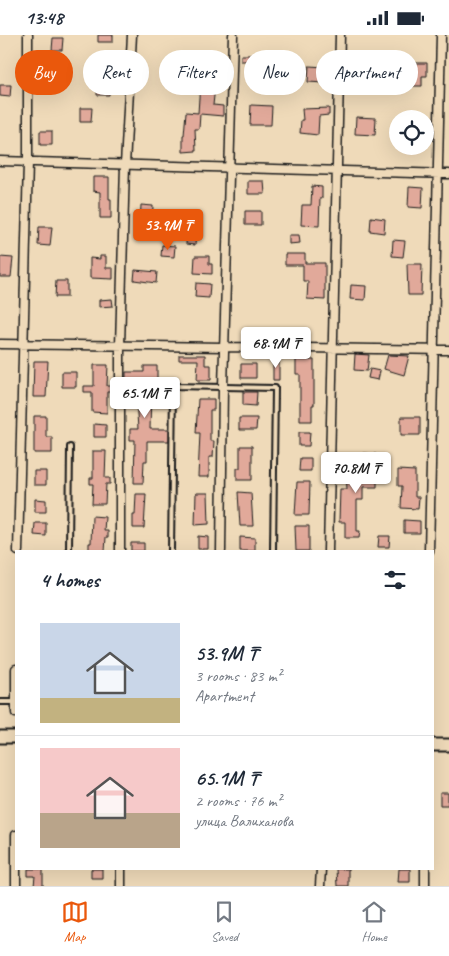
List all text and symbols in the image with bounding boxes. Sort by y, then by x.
text: 13:48 [25,6,63,30]
chip: Buy [15,50,73,95]
chip: Rent [83,50,149,95]
chip: Filters [159,50,234,95]
chip: New [244,50,306,95]
chip: Apartment [316,50,418,95]
map controls [389,110,434,155]
button: locate [389,110,434,155]
pin: 53.9M ₸ [122,209,214,251]
text: 53.9M ₸ [144,215,192,235]
pin: 68.9M ₸ [230,327,322,369]
text: 68.9M ₸ [252,333,300,353]
pin: 65.1M ₸ [99,377,191,419]
text: 65.1M ₸ [121,383,169,403]
pin: 70.8M ₸ [310,451,402,494]
text: 70.8M ₸ [332,458,380,478]
icon: filters [381,566,409,594]
text: 4 homes [40,567,99,593]
text: 53.9M ₸ [195,640,258,666]
icon: home [80,643,140,703]
text: 3 rooms · 83 m² [195,666,281,686]
text: Apartment [195,686,254,706]
text: 65.1M ₸ [195,765,258,791]
icon: home [80,768,140,828]
text: 2 rooms · 76 m² [195,791,281,811]
text: улица Валиханова [195,811,293,831]
tab: Map [61,898,89,945]
tab: Saved [210,898,238,945]
tab: Home [360,898,388,945]

